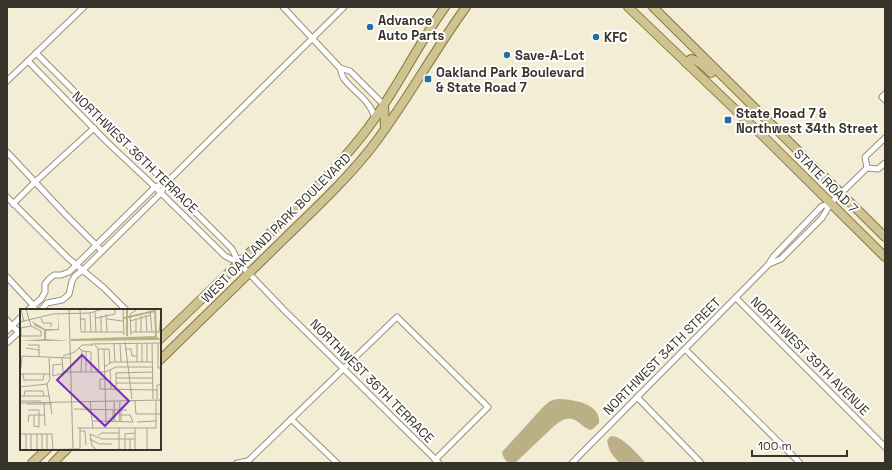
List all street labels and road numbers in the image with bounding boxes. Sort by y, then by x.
street label: NORTHWEST 36TH TERRACE [68,87,202,217]
street label: STATE ROAD 7 [790,145,862,217]
street label: WEST OAKLAND PARK BOULEVARD [198,150,354,306]
street label: NORTHWEST 34TH STREET [600,293,725,418]
street label: NORTHWEST 39TH AVENUE [747,293,873,419]
street label: NORTHWEST 36TH TERRACE [306,315,438,447]

